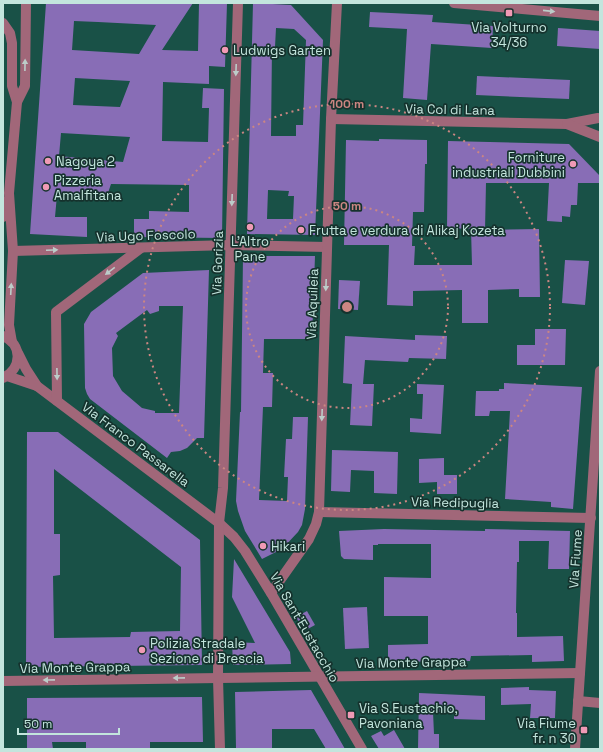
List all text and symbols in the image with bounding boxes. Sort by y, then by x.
marker: Via Volturno 34/36 [504,8,514,18]
one-way arrow [543,8,555,14]
place label: Via Volturno 34/36 [471,19,547,51]
place label: Ludwigs Garten [233,42,331,59]
marker: Ludwigs Garten [220,45,230,55]
one-way arrow [22,58,28,71]
one-way arrow [233,64,239,77]
text: 100 m [330,96,364,112]
street label: Via Col di Lana [405,100,496,119]
place label: Forniture industriali Dubbini [452,149,565,181]
place label: Nagoya 2 [56,153,115,170]
marker: Nagoya 2 [43,156,53,166]
marker: Forniture industriali Dubbini [568,159,578,169]
place label: Pizzeria Amalfitana [54,172,122,204]
marker: Pizzeria Amalfitana [41,182,51,192]
one-way arrow [229,194,235,207]
text: 50 m [333,198,361,214]
marker: L'Altro Pane [245,222,255,232]
place label: Frutta e verdura di Alikaj Kozeta [309,222,505,239]
street label: Via Ugo Foscolo [96,225,196,246]
marker: Frutta e verdura di Alikaj Kozeta [296,225,306,235]
street label: Via Gorizia [208,230,227,295]
place label: L'Altro Pane [231,233,269,265]
one-way arrow [46,247,58,254]
one-way arrow [104,267,115,275]
street label: Via Aquileia [303,268,322,340]
one-way arrow [323,279,329,292]
one-way arrow [8,282,14,295]
centre of rings [340,300,354,314]
one-way arrow [54,368,60,381]
street label: Via Franco Passarella [78,398,193,491]
one-way arrow [318,409,325,421]
street label: Via Redipuglia [411,493,500,512]
street label: Via Fiume [565,529,586,589]
place label: Hikari [271,538,305,555]
marker: Hikari [258,541,268,551]
street label: Via Sant'Eustacchio [266,569,343,685]
place label: Polizia Stradale Sezione di Brescia [150,635,264,667]
marker: Polizia Stradale Sezione di Brescia [137,645,147,655]
street label: Via Monte Grappa [355,653,467,672]
street label: Via Monte Grappa [19,658,131,677]
one-way arrow [172,675,185,681]
one-way arrow [42,677,55,683]
place label: Via S.Eustachio, Pavoniana [359,700,458,732]
scale bar [18,710,119,736]
marker: Via S.Eustachio, Pavoniana [346,710,356,720]
place label: Via Fiume fr. n 30 [517,715,576,747]
text: 50 m [24,716,52,732]
marker: Via Fiume fr. n 30 [579,725,589,735]

